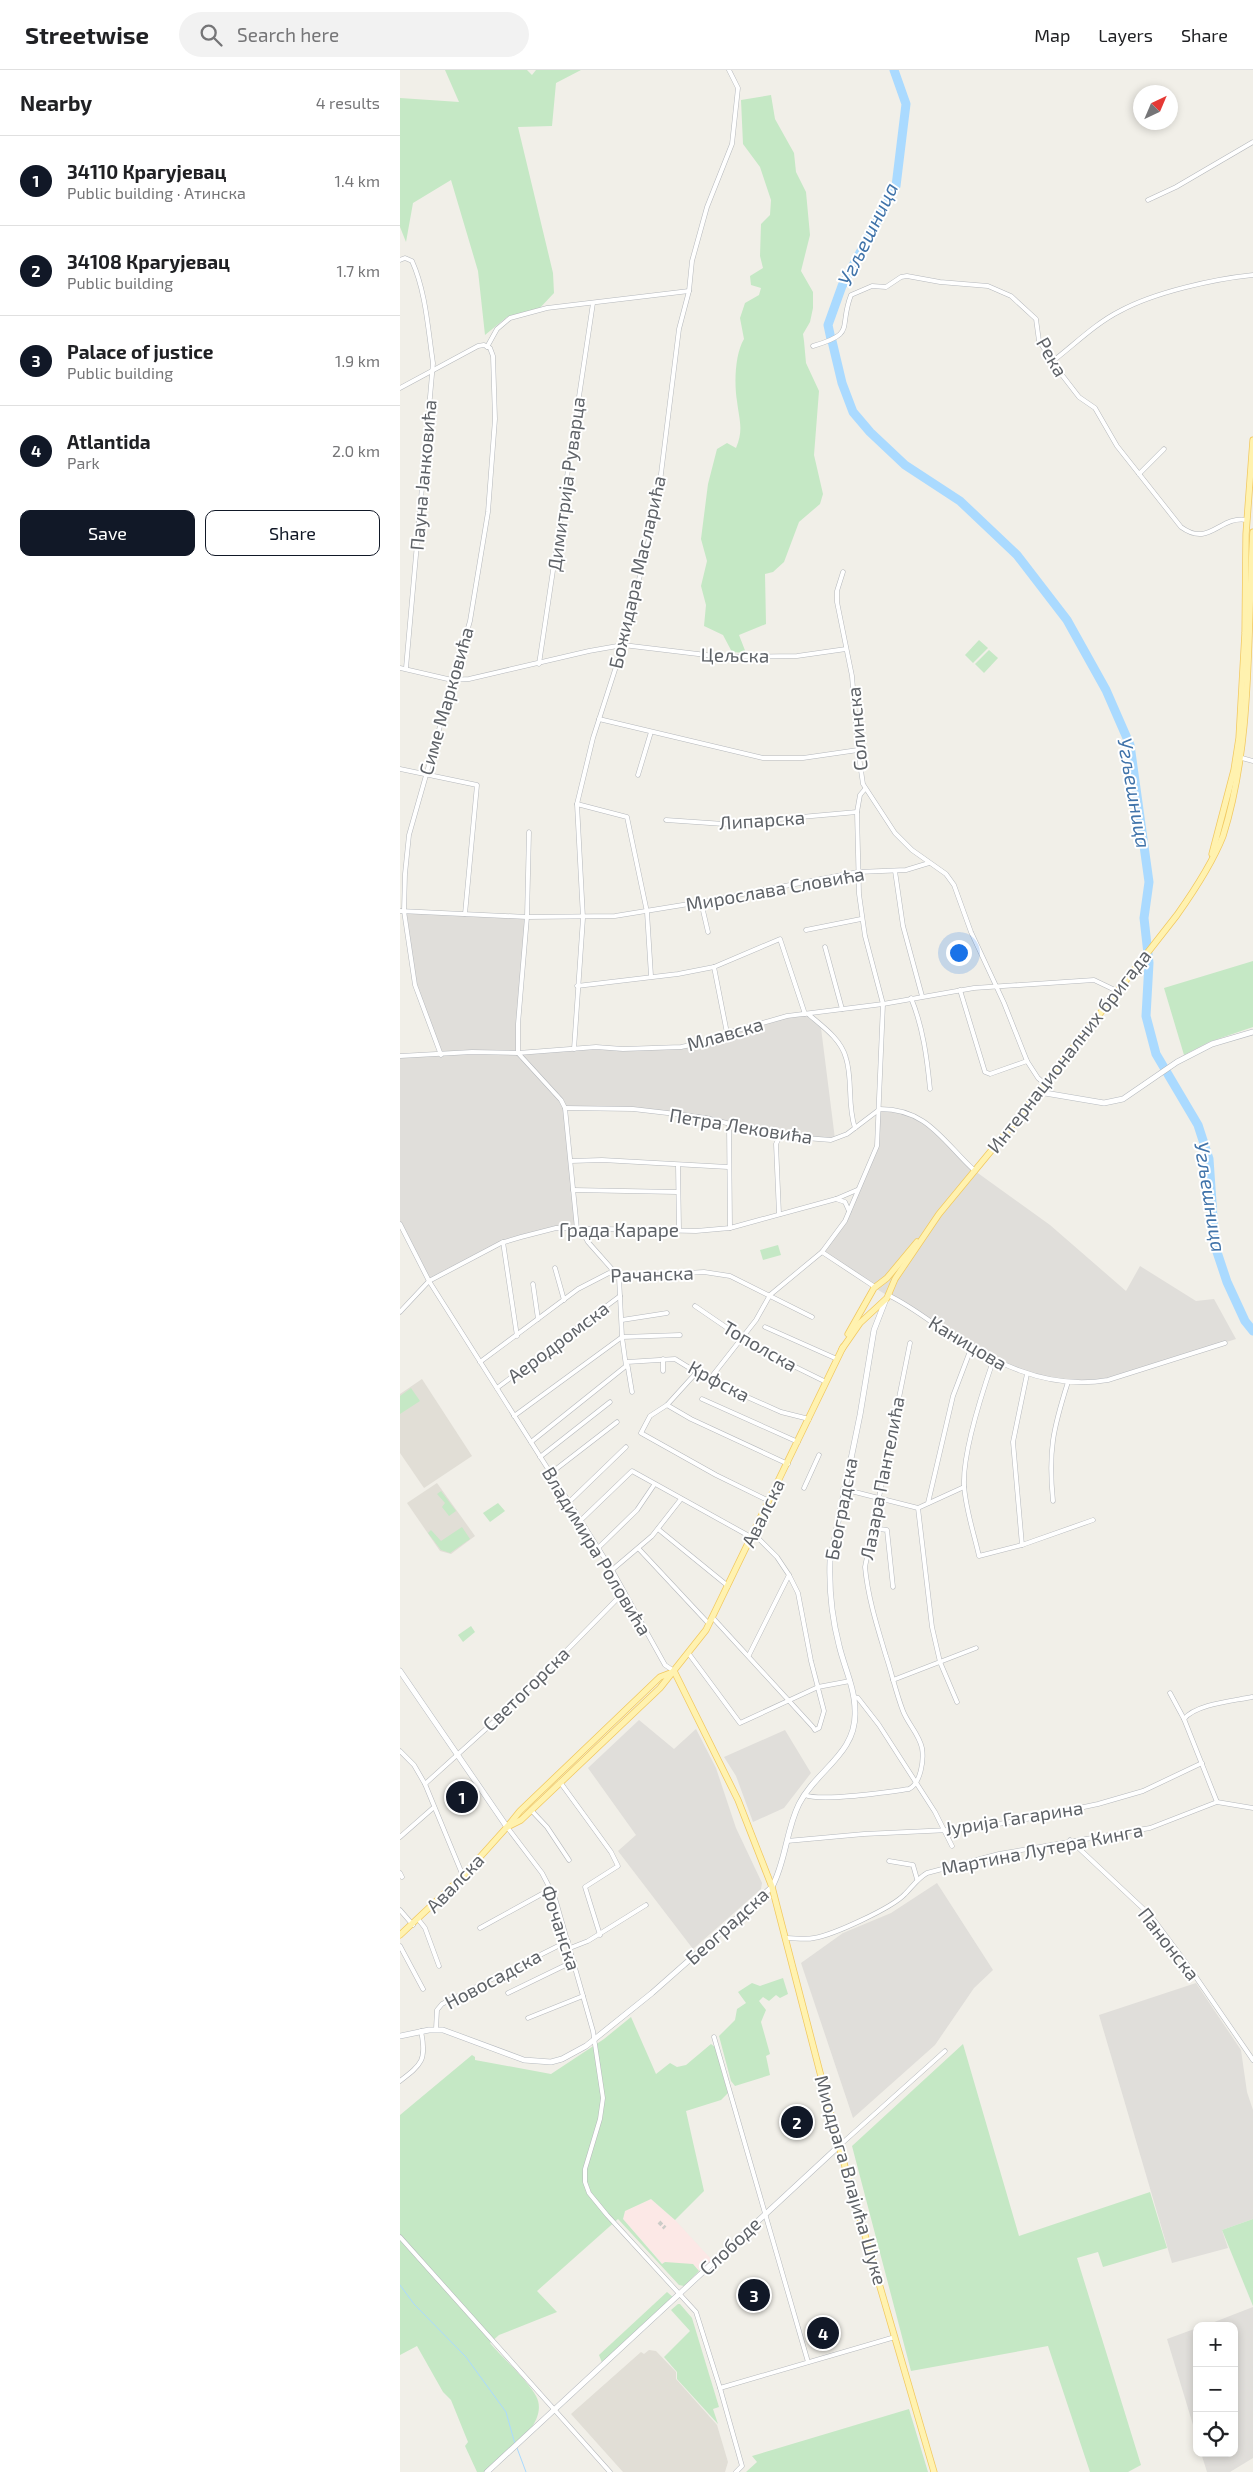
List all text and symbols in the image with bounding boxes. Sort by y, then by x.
search box [179,12,529,57]
text: Streetwise [25,20,149,49]
icon: search [197,21,225,49]
text: Search here [237,23,339,46]
text: Map [1034,24,1070,46]
text: Layers [1098,24,1153,46]
text: Share [1181,24,1228,46]
north arrow [1133,85,1178,130]
text: Nearby [20,90,92,115]
text: 4 results [316,93,380,112]
text: 34110 Крагујевац [67,160,226,183]
text: 1 [33,171,39,190]
text: 1.4 km [335,171,380,190]
water label: Угљешница [832,178,902,289]
text: Public building · Атинска [67,183,246,202]
text: 34108 Крагујевац [67,250,230,273]
text: 2 [31,261,41,280]
text: 1.7 km [337,261,380,280]
text: Public building [67,273,173,292]
street label: Река [1032,333,1073,381]
text: Palace of justice [67,340,213,363]
text: 3 [31,351,41,370]
text: 1.9 km [335,351,380,370]
text: Public building [67,363,173,382]
street label: Димитрија Руварца [542,395,590,573]
street label: Пауна Јанковића [404,399,442,551]
text: Atlantida [67,430,151,453]
text: 4 [31,441,41,460]
text: 2.0 km [332,441,380,460]
text: Park [67,453,100,472]
street label: Божидара Масларића [603,473,670,671]
button: Save [20,510,195,556]
button: Share [205,510,380,556]
street label: Симе Марковића [413,624,478,778]
street label: Цељска [700,642,770,667]
street label: Солинска [841,686,872,772]
water label: Угљешница [1113,736,1156,850]
street label: Липарска [718,805,806,834]
street label: Мирослава Словића [684,861,866,916]
your location [946,940,972,966]
street label: Интернационалних бригада [982,944,1155,1157]
street label: Млавска [684,1012,766,1055]
street label: Петра Лековића [668,1103,814,1148]
water label: Угљешница [1190,1140,1232,1254]
street label: Града Караре [559,1218,679,1241]
street label: Рачанска [610,1261,694,1286]
street label: Аеродромска [502,1296,613,1387]
street label: Каницова [925,1310,1012,1375]
street label: Тополска [719,1315,802,1376]
street label: Крфска [685,1355,754,1406]
street label: Лазара Пантелића [854,1394,909,1561]
street label: Београдска [819,1456,862,1562]
street label: Владимира Роловића [538,1462,657,1639]
street label: Авалска [736,1475,789,1551]
street label: Светогорска [477,1642,574,1736]
pin: 1 [446,1778,478,1816]
street label: Јурија Гагарина [943,1795,1085,1841]
street label: Мартина Лутера Кинга [939,1818,1145,1880]
street label: Авалска [421,1848,488,1917]
street label: Фочанска [537,1882,586,1973]
street label: Београдска [680,1882,773,1969]
street label: Панонска [1134,1903,1205,1985]
street label: Новосадска [441,1944,545,2014]
street label: Миодрага Влајића Шуке [809,2072,893,2288]
pin: 2 [781,2103,813,2141]
street label: Слободе [694,2212,765,2280]
pin: 3 [738,2276,770,2314]
pin: 4 [807,2314,839,2352]
map controls [1193,2322,1238,2457]
button: + [1193,2322,1238,2367]
button: − [1193,2367,1238,2412]
button: locate [1193,2412,1238,2457]

